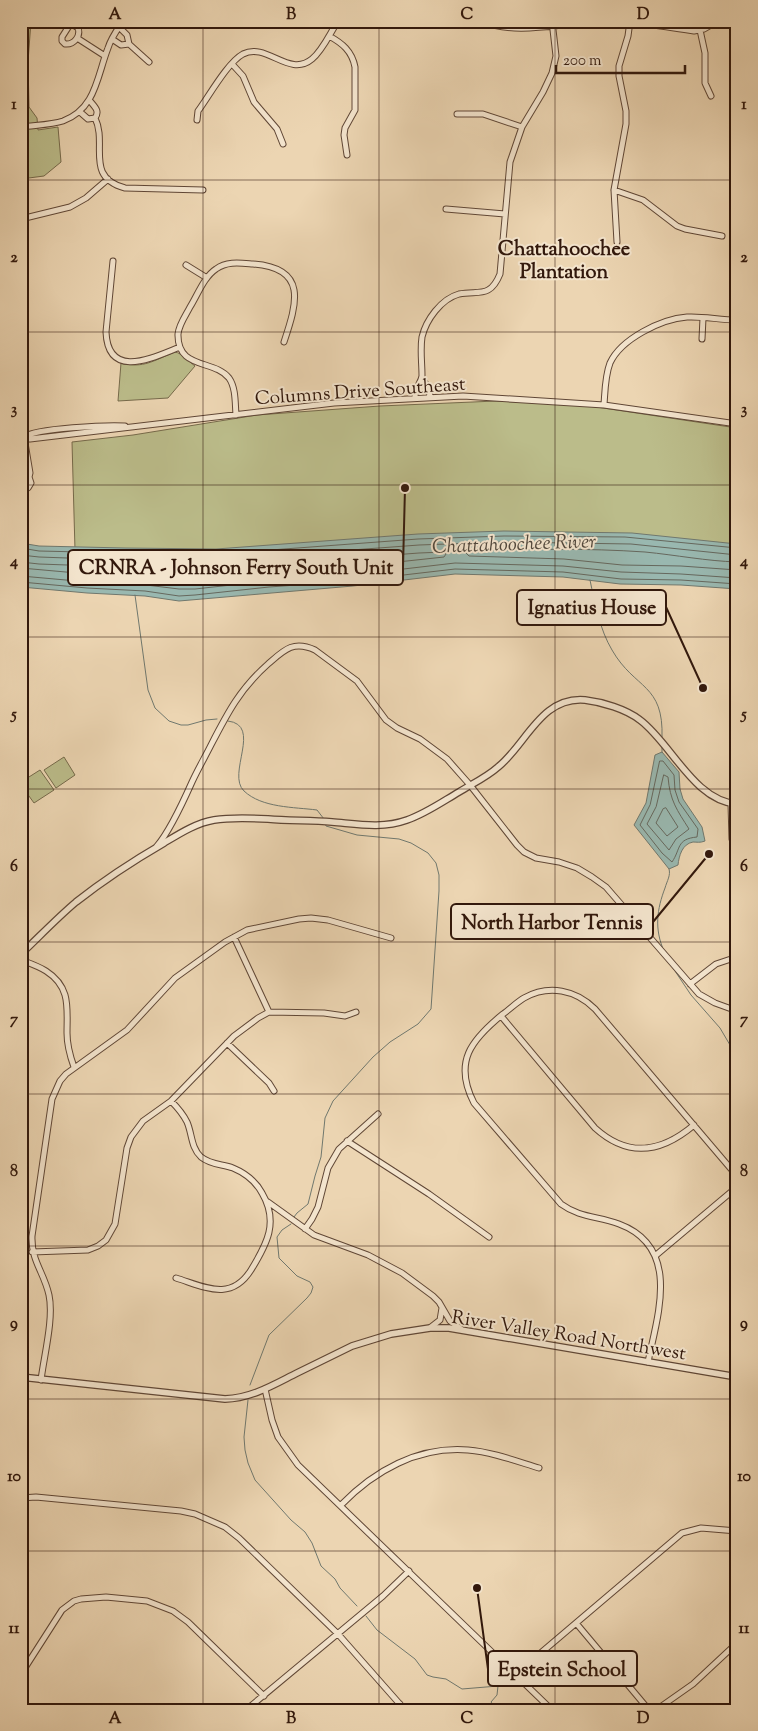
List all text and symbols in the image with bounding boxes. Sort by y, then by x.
text: A [109,4,122,27]
text: B [286,4,296,27]
text: C [461,4,474,27]
text: D [637,4,650,27]
scale bar [556,42,684,74]
text: 200 m [563,51,602,72]
text: 1 [11,94,17,117]
text: 1 [741,94,747,117]
district label: Chattahoochee Plantation [498,236,630,288]
text: 2 [10,247,18,270]
text: 2 [740,247,748,270]
street label: Columns Drive Southeast [254,372,467,413]
text: 3 [11,399,18,422]
text: 3 [741,399,748,422]
water label: Chattahoochee River [432,528,597,563]
callout: CRNRA - Johnson Ferry South Unit [68,550,403,585]
text: 4 [9,551,18,574]
text: 4 [739,551,748,574]
text: CRNRA - Johnson Ferry South Unit [79,555,393,584]
callout: Ignatius House [517,590,666,625]
text: Ignatius House [528,595,656,624]
text: 5 [9,704,17,727]
text: 5 [739,704,747,727]
text: 6 [10,856,18,879]
text: 6 [740,856,748,879]
callout: North Harbor Tennis [451,904,653,939]
text: North Harbor Tennis [461,910,643,939]
text: 7 [10,1009,19,1032]
text: 7 [740,1009,749,1032]
text: 8 [10,1161,18,1184]
text: 8 [740,1161,748,1184]
street label: River Valley Road Northwest [449,1305,688,1368]
text: 9 [10,1313,18,1336]
text: 9 [740,1313,748,1336]
text: 10 [7,1466,21,1489]
text: 10 [737,1466,751,1489]
text: 11 [9,1618,20,1641]
text: 11 [739,1618,750,1641]
callout: Epstein School [488,1651,637,1686]
text: Epstein School [498,1657,627,1686]
text: A [109,1708,122,1731]
text: B [286,1708,296,1731]
text: C [461,1708,474,1731]
text: D [637,1708,650,1731]

